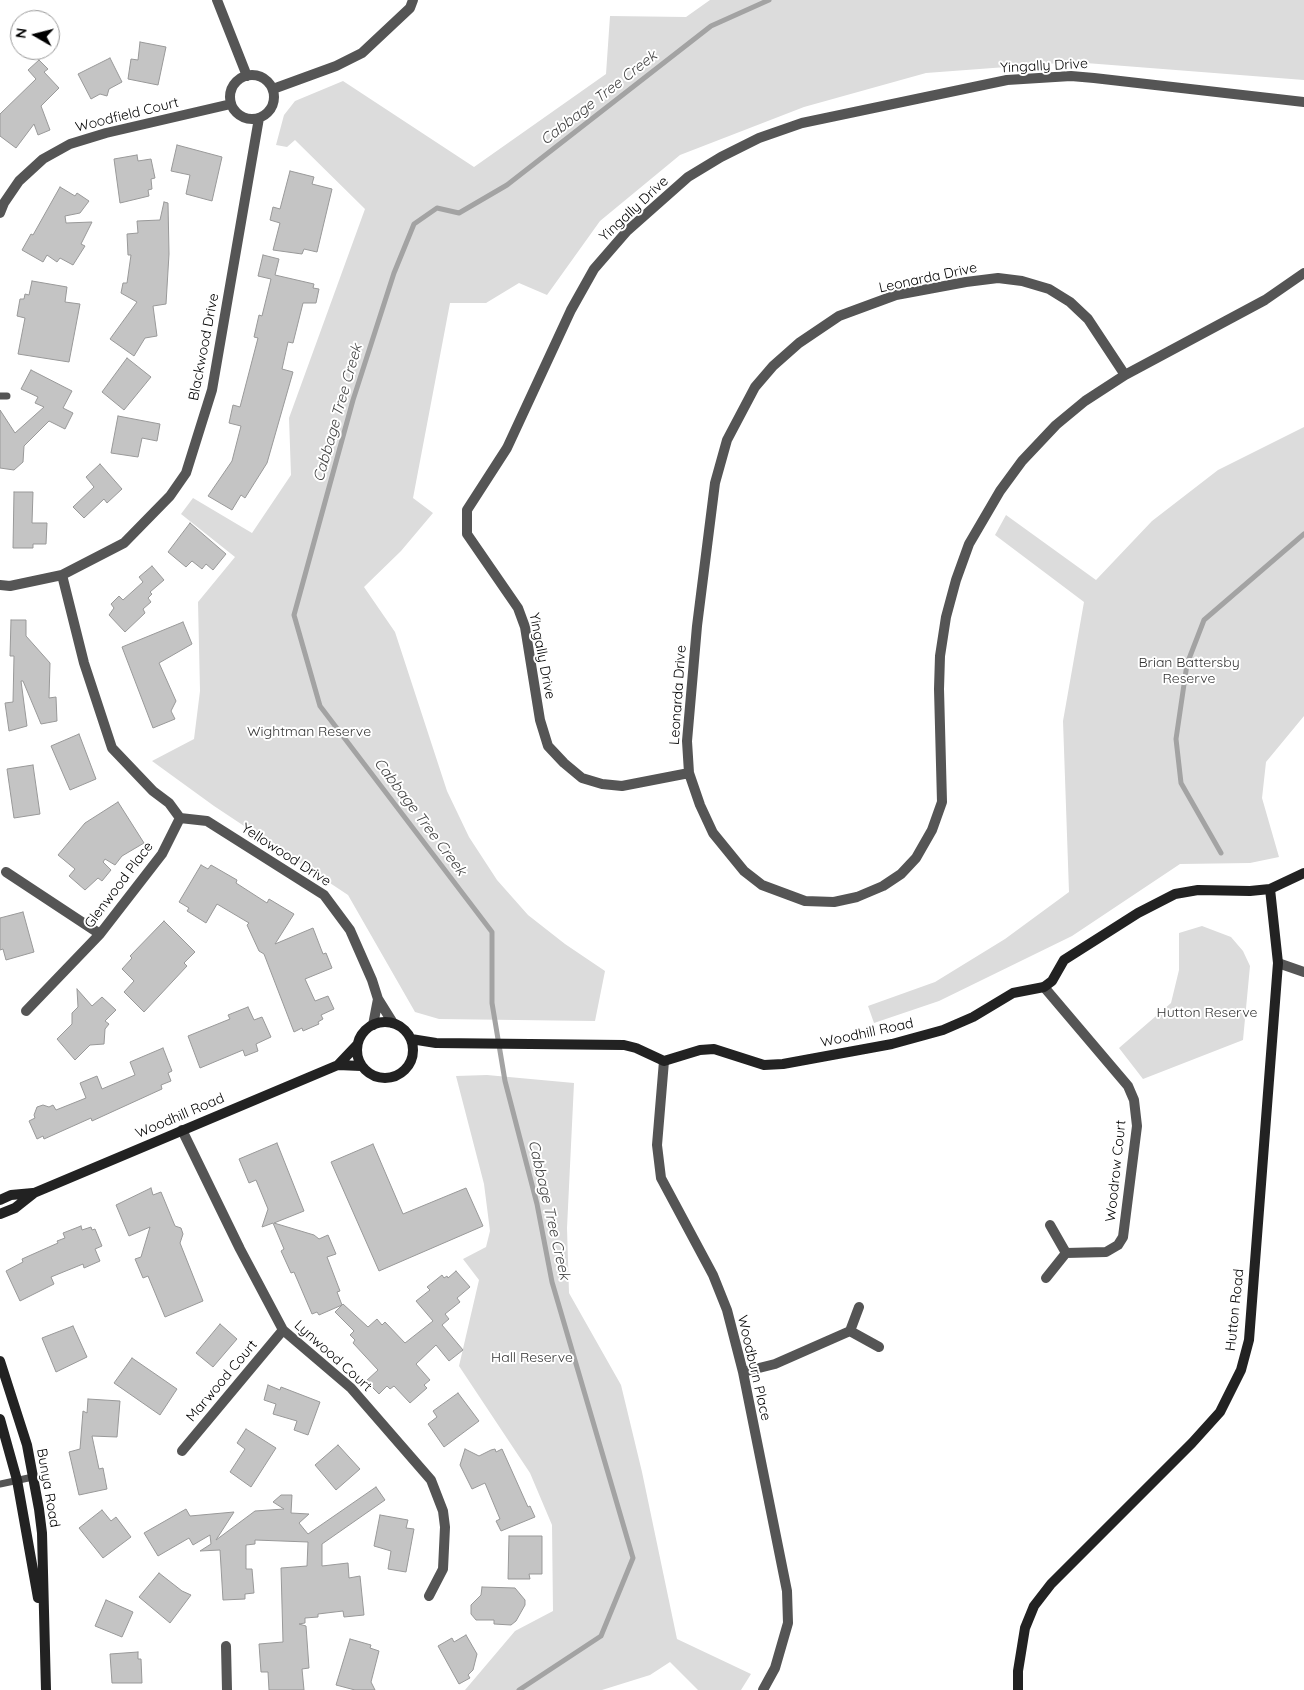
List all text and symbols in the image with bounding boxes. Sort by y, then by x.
north arrow [10,10,60,60]
text: N [12,27,31,39]
water label: Cabbage Tree Creek [537,47,661,149]
street label: Yingally Drive [1000,55,1088,77]
street label: Woodfield Court [74,94,180,136]
street label: Yingally Drive [596,173,672,245]
street label: Leonarda Drive [877,259,979,297]
street label: Blackwood Drive [185,292,223,402]
water label: Cabbage Tree Creek [310,342,366,484]
street label: Yingally Drive [525,611,559,701]
street label: Leonarda Drive [666,645,690,745]
park label: Brian Battersby Reserve [1138,655,1240,688]
park label: Wightman Reserve [247,724,371,740]
water label: Cabbage Tree Creek [370,755,470,879]
street label: Yellowood Drive [238,820,334,890]
street label: Glenwood Place [81,839,157,931]
park label: Hutton Reserve [1157,1005,1257,1021]
street label: Woodhill Road [819,1015,915,1051]
street label: Woodhill Road [133,1090,227,1142]
street label: Woodrow Court [1102,1119,1130,1223]
water label: Cabbage Tree Creek [524,1138,574,1282]
street label: Hutton Road [1222,1268,1248,1352]
street label: Woodburn Place [734,1314,774,1422]
street label: Lynwood Court [291,1317,375,1395]
street label: Marwood Court [183,1337,261,1425]
park label: Hall Reserve [491,1350,573,1366]
street label: Bunya Road [33,1447,63,1529]

